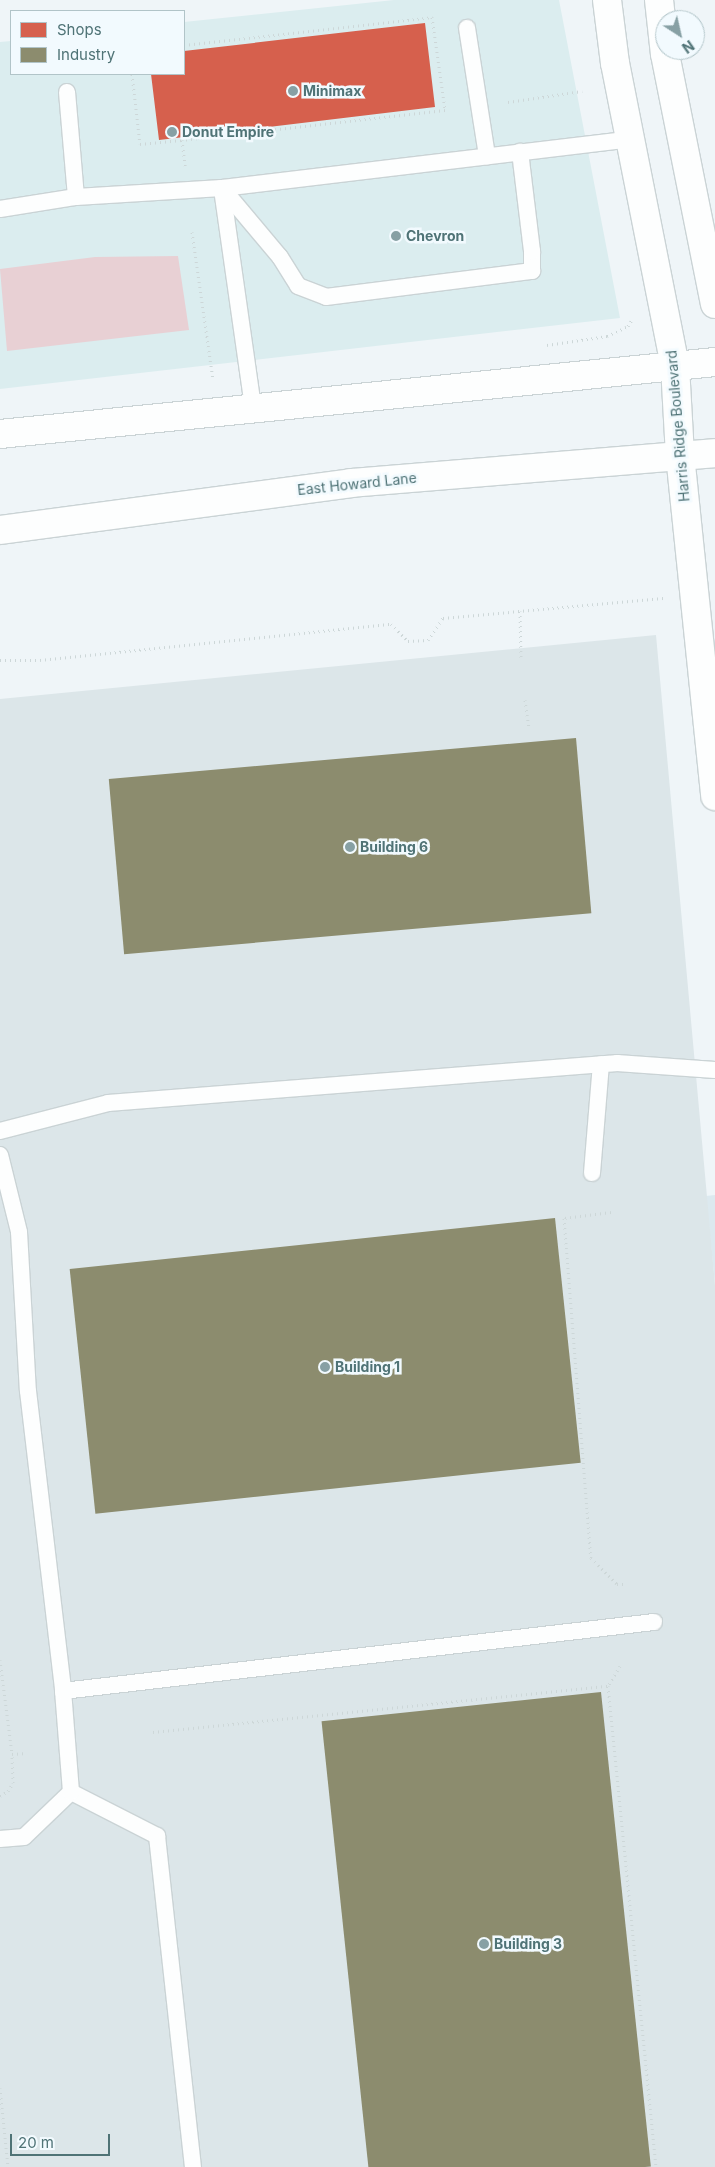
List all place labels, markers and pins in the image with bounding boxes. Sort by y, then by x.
place label: Minimax [303,83,361,99]
marker: Minimax [287,85,299,97]
place label: Donut Empire [182,124,274,140]
marker: Donut Empire [166,126,178,138]
place label: Chevron [406,228,464,244]
marker: Chevron [390,230,402,242]
place label: Building 6 [360,839,428,855]
marker: Building 6 [344,841,356,853]
place label: Building 1 [335,1359,400,1375]
marker: Building 1 [319,1361,331,1373]
place label: Building 3 [494,1936,562,1952]
marker: Building 3 [478,1938,490,1950]

